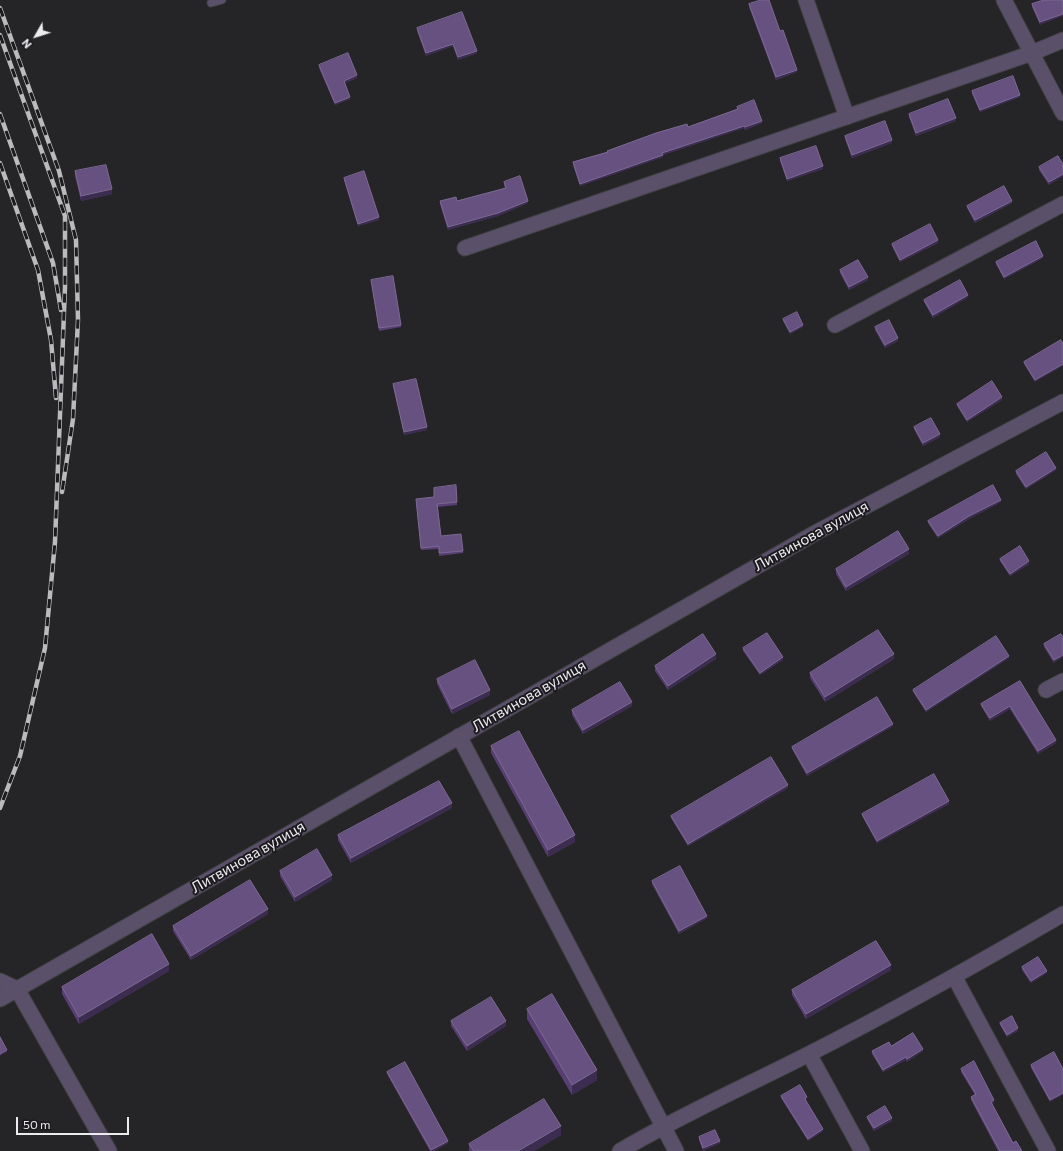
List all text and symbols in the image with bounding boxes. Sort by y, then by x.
north arrow [16,16,56,56]
text: N [19,37,34,51]
street label: Литвинова вулиця [750,497,872,575]
street label: Литвинова вулиця [469,656,589,736]
street label: Литвинова вулиця [188,817,308,897]
scale bar [18,1109,131,1135]
text: 50 m [23,1117,51,1131]

